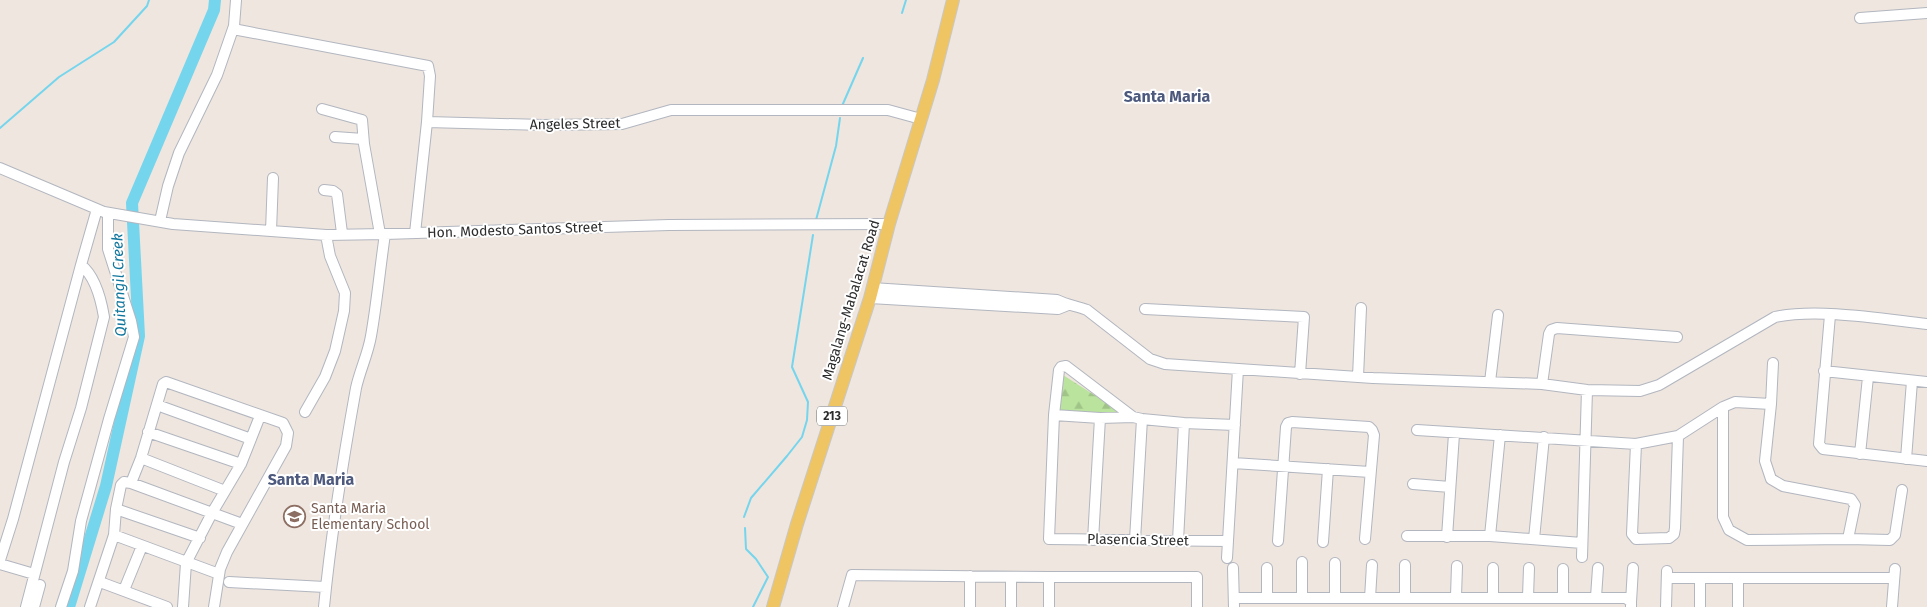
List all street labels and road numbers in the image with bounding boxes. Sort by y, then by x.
street label: Angeles Street [529,115,621,133]
street label: Hon. Modesto Santos Street [427,218,604,242]
street label: Magalang-Mabalacat Road [819,218,883,382]
road number: 213 [817,406,847,426]
street label: Plasencia Street [1087,531,1190,549]

